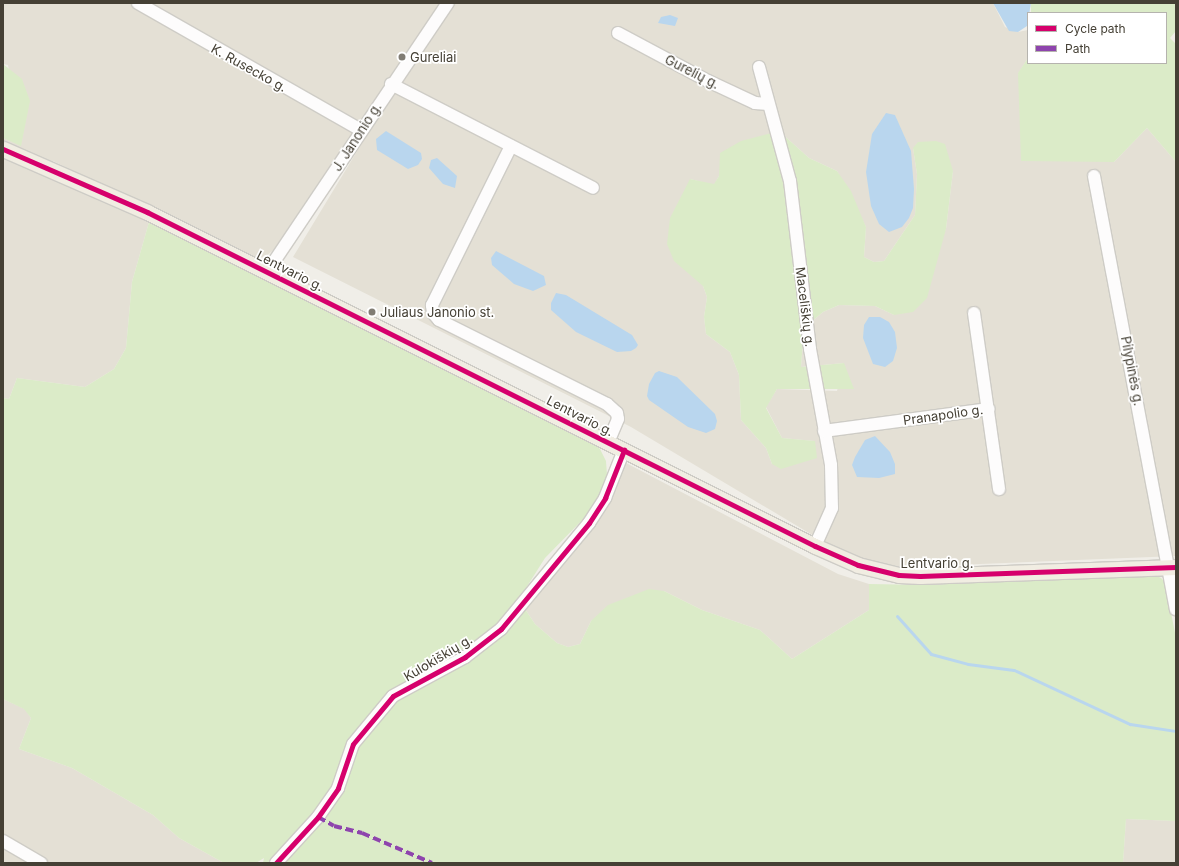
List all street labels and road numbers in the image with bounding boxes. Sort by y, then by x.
street label: K. Rusecko g. [208,41,290,95]
street label: Gurelių g. [662,52,722,92]
street label: J. Janonio g. [329,100,385,174]
street label: Lentvario g. [254,247,326,295]
street label: Maceliškių g. [792,266,818,348]
street label: Pilypinės g. [1118,335,1146,407]
street label: Lentvario g. [544,392,616,440]
street label: Pranapolio g. [902,402,984,428]
street label: Lentvario g. [900,555,974,571]
street label: Kulokiškių g. [401,631,475,685]

